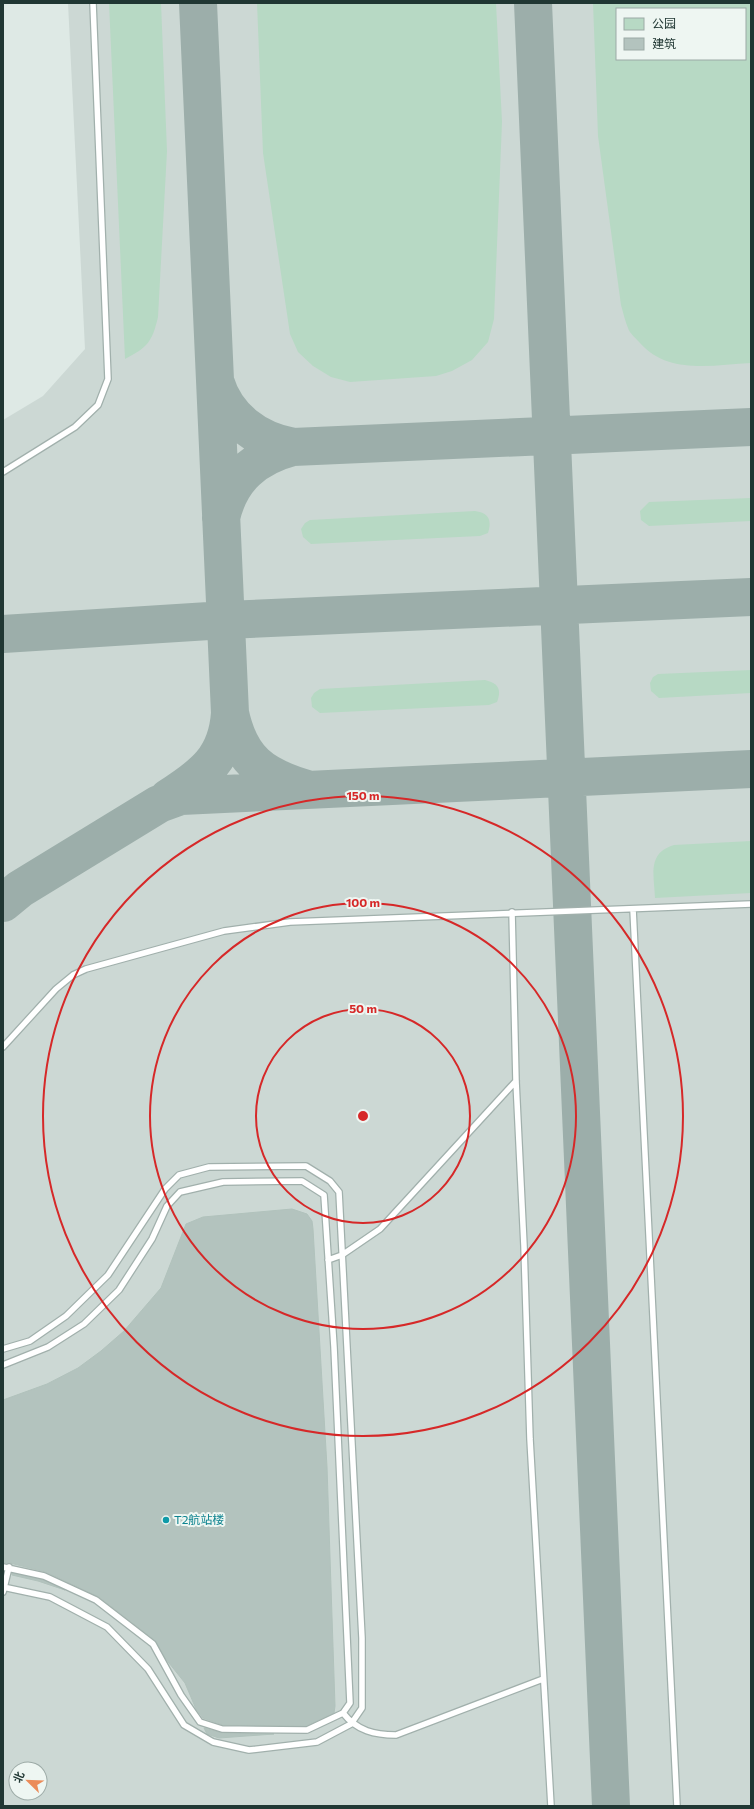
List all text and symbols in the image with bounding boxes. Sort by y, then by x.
legend [616,8,746,60]
text: 公园 [652,16,676,30]
text: 建筑 [652,36,676,50]
text: 150 m [346,788,380,802]
text: 100 m [346,895,380,909]
text: 50 m [349,1001,377,1015]
centre of rings [356,1109,370,1123]
place label: T2航站楼 [174,1512,224,1526]
marker: T2航站楼 [161,1515,171,1525]
north arrow [8,1761,48,1801]
text: 北 [10,1769,26,1784]

